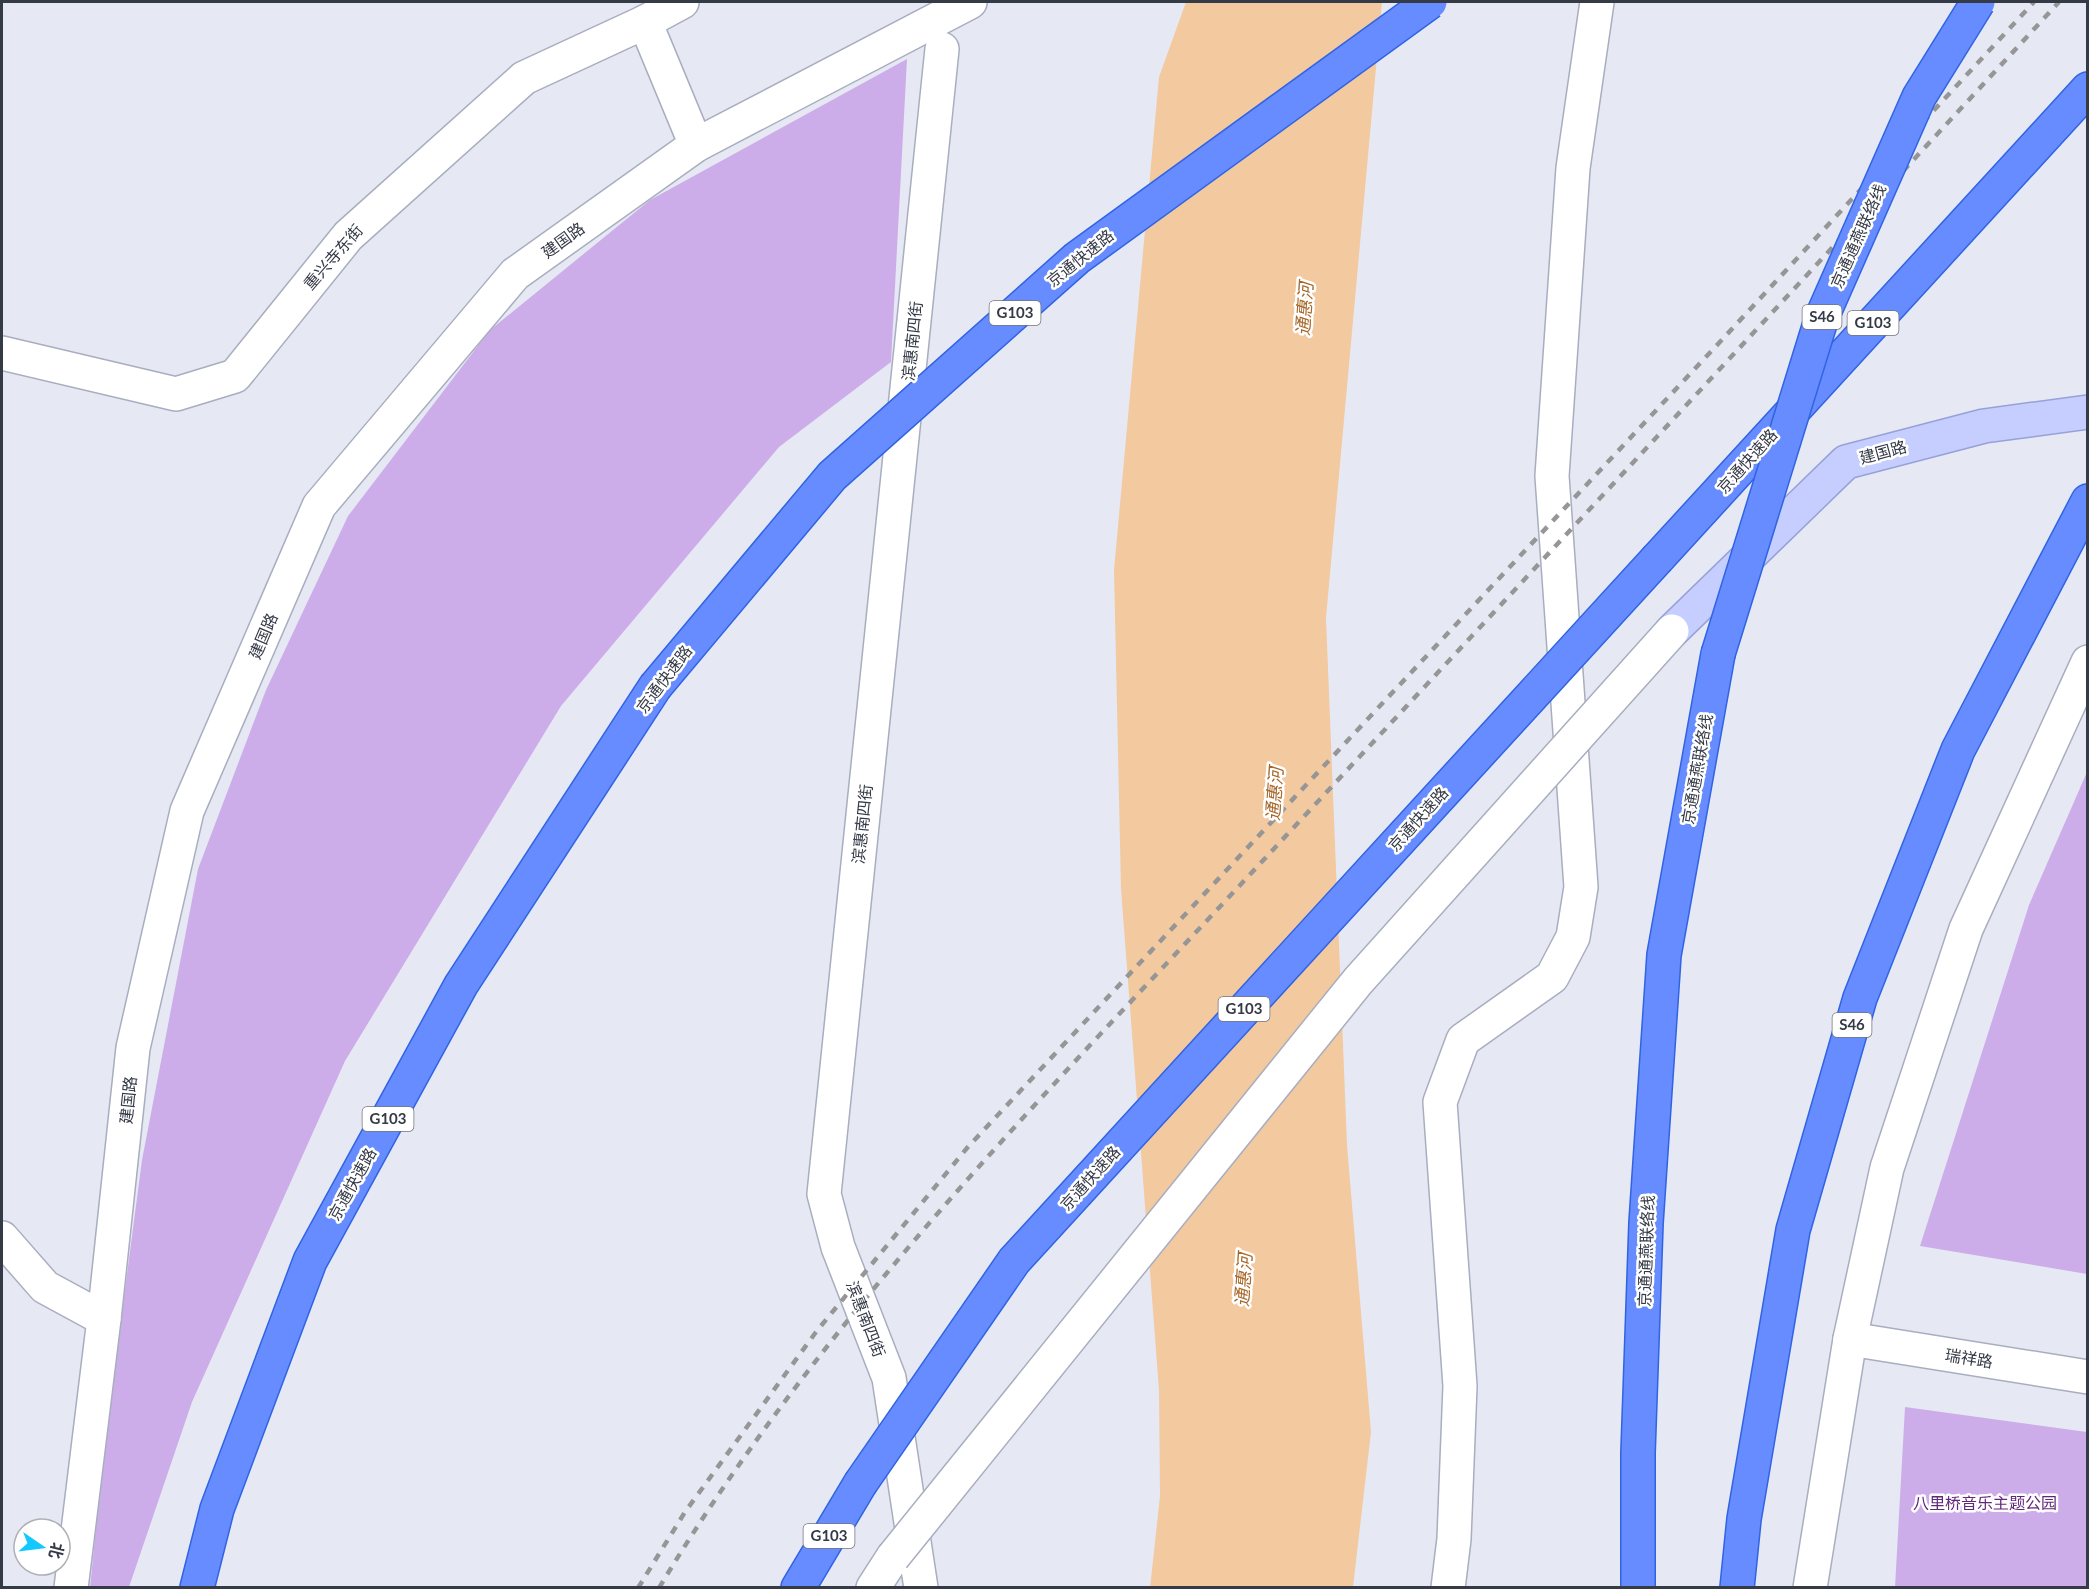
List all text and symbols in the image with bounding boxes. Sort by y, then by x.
street label: 京通通燕联络线 [1826,181,1889,291]
street label: 建国路 [538,218,588,261]
street label: 重兴寺东街 [299,220,366,293]
street label: 京通快速路 [1043,225,1117,290]
water label: 通惠河 [1291,278,1317,337]
street label: 滨惠南四街 [898,300,925,382]
road number: G103 [990,301,1040,325]
road number: S46 [1802,305,1842,329]
road number: G103 [1848,311,1898,335]
street label: 京通快速路 [1713,425,1780,497]
street label: 建国路 [1857,436,1909,467]
street label: 建国路 [244,610,281,662]
street label: 京通快速路 [632,641,695,716]
street label: 京通通燕联络线 [1677,712,1716,826]
water label: 通惠河 [1261,763,1287,822]
street label: 滨惠南四街 [848,783,875,865]
street label: 京通快速路 [1384,783,1451,855]
road number: G103 [1218,997,1270,1021]
road number: S46 [1832,1013,1872,1037]
street label: 建国路 [116,1075,139,1125]
road number: G103 [362,1107,414,1131]
street label: 京通快速路 [1056,1142,1123,1214]
street label: 京通快速路 [324,1144,379,1223]
street label: 京通通燕联络线 [1634,1195,1657,1307]
water label: 通惠河 [1230,1249,1256,1308]
street label: 滨惠南四街 [843,1278,890,1360]
street label: 瑞祥路 [1944,1344,1994,1371]
park label: 八里桥音乐主题公园 [1913,1493,2057,1512]
north arrow [12,1517,72,1577]
road number: G103 [804,1524,854,1548]
text: 北 [46,1541,68,1561]

